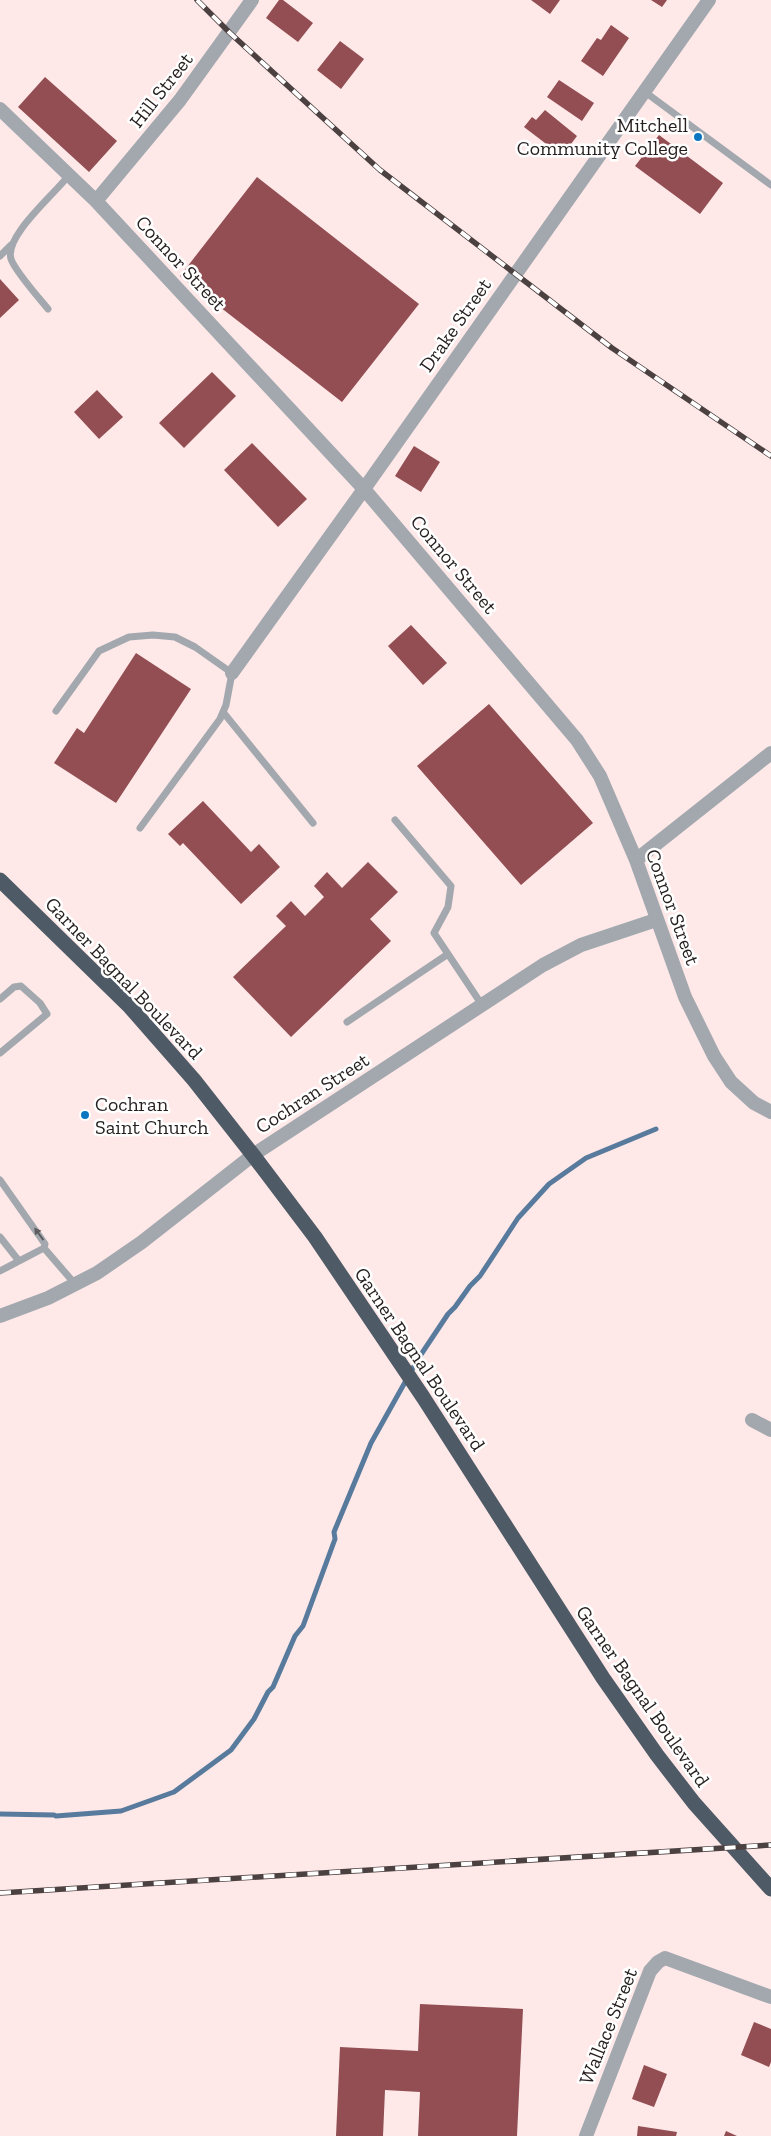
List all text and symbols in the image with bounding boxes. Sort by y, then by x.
street label: Hill Street [124,47,198,132]
place label: Mitchell Community College [517,113,688,160]
marker: Mitchell Community College [692,131,704,143]
street label: Connor Street [131,210,232,316]
street label: Drake Street [414,273,496,376]
street label: Connor Street [406,510,503,619]
street label: Connor Street [641,846,705,969]
street label: Garner Bagnal Boulevard [40,892,208,1064]
street label: Cochran Street [251,1047,374,1139]
place label: Cochran Saint Church [95,1092,209,1139]
marker: Cochran Saint Church [79,1109,91,1121]
one-way arrow [34,1227,44,1241]
street label: Garner Bagnal Boulevard [350,1263,490,1455]
street label: Garner Bagnal Boulevard [571,1601,715,1791]
street label: Wallace Street [574,1964,643,2088]

